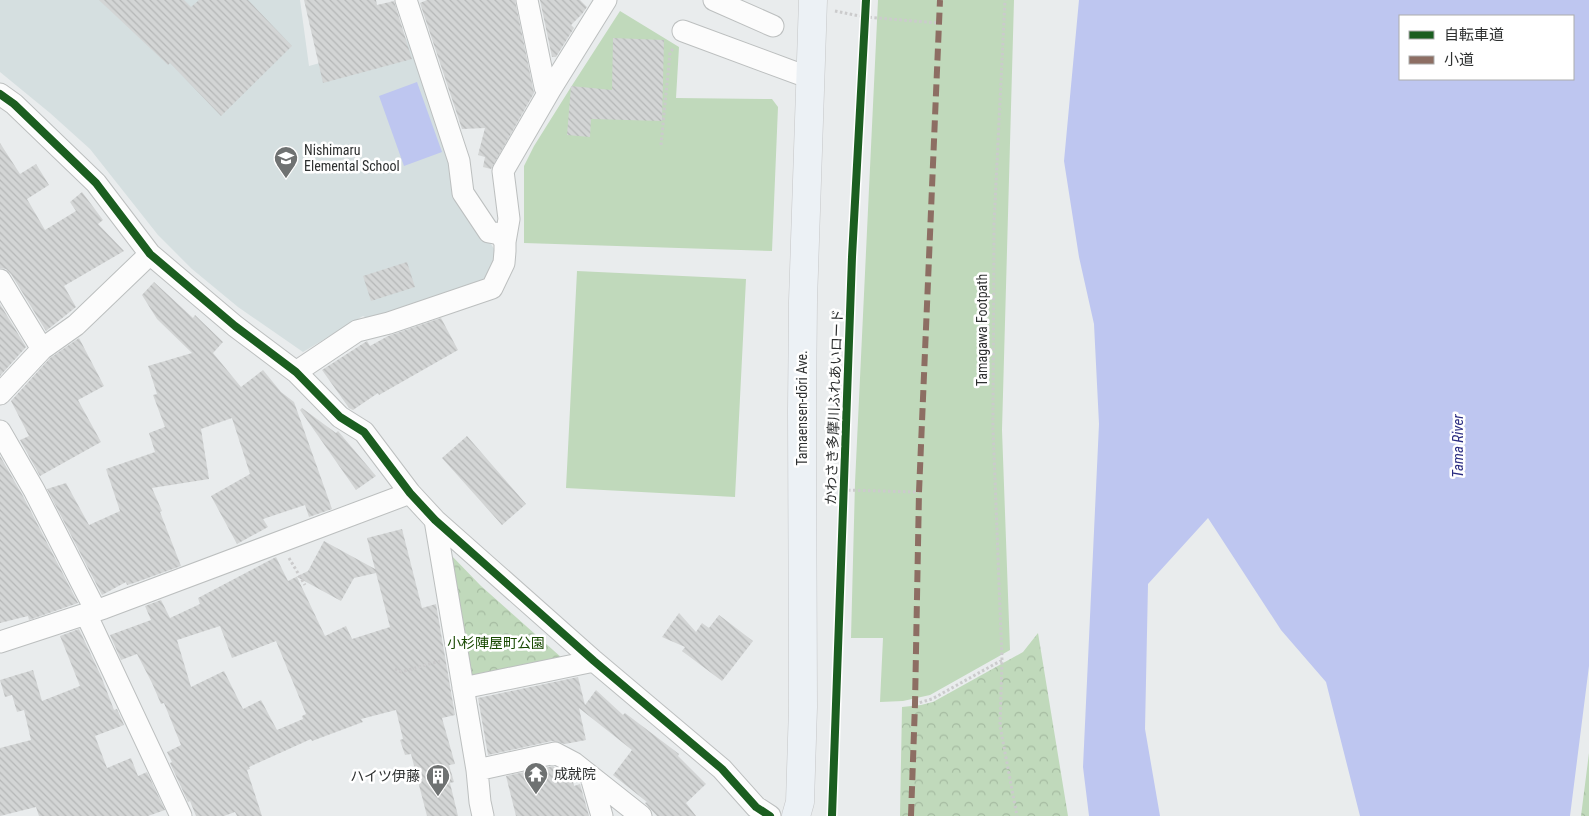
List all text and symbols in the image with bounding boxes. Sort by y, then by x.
legend [1399,15,1574,80]
text: 自転車道 [1444,26,1504,44]
text: 小道 [1444,51,1474,69]
place label: Nishimaru Elemental School [304,142,400,174]
school or university icon: Nishimaru Elemental School [273,145,299,179]
street label: Tamagawa Footpath [974,274,990,386]
street label: かわさき多摩川ふれあいロード [823,309,845,505]
street label: Tamaensen-dōri Ave. [794,350,810,466]
water label: Tama River [1449,414,1467,478]
park label: 小杉陣屋町公園 [447,635,545,651]
temple icon: 成就院 [523,761,549,795]
building icon: ハイツ伊藤 [425,763,451,797]
place label: 成就院 [554,766,596,782]
place label: ハイツ伊藤 [350,768,420,784]

